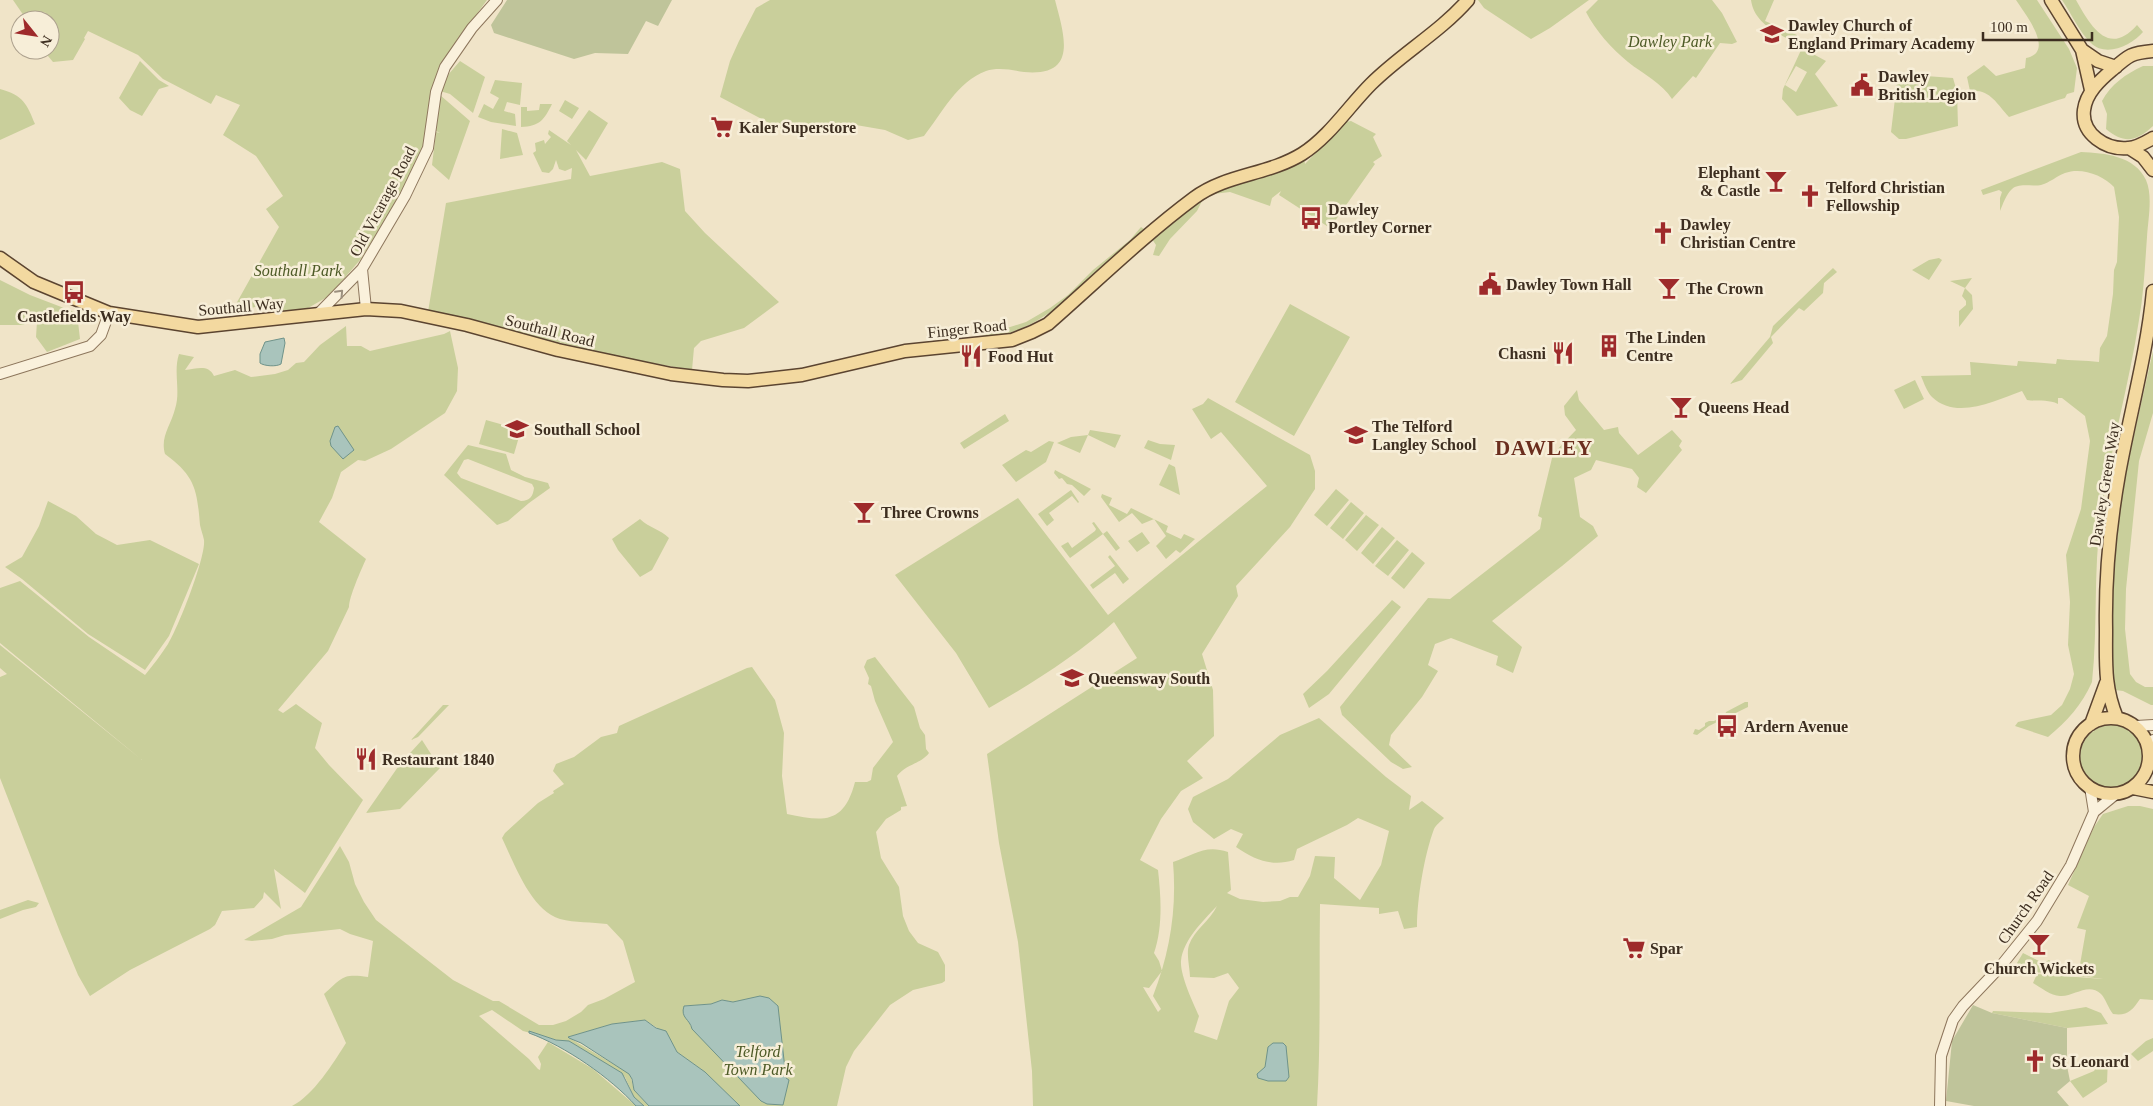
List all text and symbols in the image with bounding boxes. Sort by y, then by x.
north arrow [10,10,60,60]
scale bar [1983,10,2092,42]
place label: Dawley Church of England Primary Academy [1788,17,1975,53]
text: 100 m [1990,19,2028,35]
school or university icon: Dawley Church of England Primary Academy [1759,21,1785,47]
text: N [37,33,55,49]
park label: Dawley Park [1627,33,1713,51]
place label: Dawley British Legion [1878,68,1976,104]
public building icon: Dawley British Legion [1849,72,1875,98]
supermarket icon: Kaler Superstore [709,114,735,140]
place label: Kaler Superstore [739,119,856,137]
street label: Old Vicarage Road [346,143,420,260]
place label: Elephant & Castle [1698,164,1761,199]
bar icon: Elephant & Castle [1763,168,1789,194]
place label: Telford Christian Fellowship [1826,179,1945,215]
church icon: Telford Christian Fellowship [1797,183,1823,209]
place label: Dawley Portley Corner [1328,201,1432,237]
bus stop icon: Dawley Portley Corner [1298,205,1324,231]
place label: Dawley Christian Centre [1680,216,1796,251]
church icon: Dawley Christian Centre [1650,220,1676,246]
park label: Southall Park [254,262,343,279]
public building icon: Dawley Town Hall [1477,271,1503,297]
bar icon: The Crown [1656,275,1682,301]
place label: Dawley Town Hall [1506,276,1632,294]
bus stop icon: Castlefields Way [61,279,87,305]
place label: The Crown [1686,280,1764,297]
one-way arrow [334,289,343,298]
street label: Southall Way [197,294,285,320]
place label: Castlefields Way [17,308,131,326]
street label: Southall Road [504,311,596,350]
street label: Finger Road [927,316,1008,342]
place label: The Linden Centre [1626,329,1706,364]
building icon: The Linden Centre [1596,333,1622,359]
restaurant icon: Chasni [1550,340,1576,366]
restaurant icon: Food Hut [958,343,984,369]
place label: Chasni [1498,345,1547,362]
place label: Food Hut [988,348,1054,365]
bar icon: Queens Head [1668,394,1694,420]
place label: Queens Head [1698,399,1789,416]
school or university icon: Southall School [504,416,530,442]
place label: The Telford Langley School [1372,418,1477,454]
place label: Southall School [534,421,641,438]
street label: Dawley Green Way [2086,421,2124,548]
school or university icon: The Telford Langley School [1343,422,1369,448]
district label: DAWLEY [1495,436,1593,460]
bar icon: Three Crowns [851,499,877,525]
place label: Three Crowns [881,504,979,521]
school or university icon: Queensway South [1059,665,1085,691]
place label: Queensway South [1088,670,1210,688]
bus stop icon: Ardern Avenue [1714,713,1740,739]
place label: Ardern Avenue [1744,718,1848,735]
restaurant icon: Restaurant 1840 [353,746,379,772]
place label: Restaurant 1840 [382,751,494,768]
street label: Church Road [1994,868,2057,947]
bar icon: Church Wickets [2026,931,2052,957]
supermarket icon: Spar [1621,935,1647,961]
place label: Spar [1650,940,1683,958]
place label: Church Wickets [1984,960,2094,977]
park label: Telford Town Park [723,1043,794,1078]
church icon: St Leonard [2022,1048,2048,1074]
place label: St Leonard [2052,1053,2129,1070]

